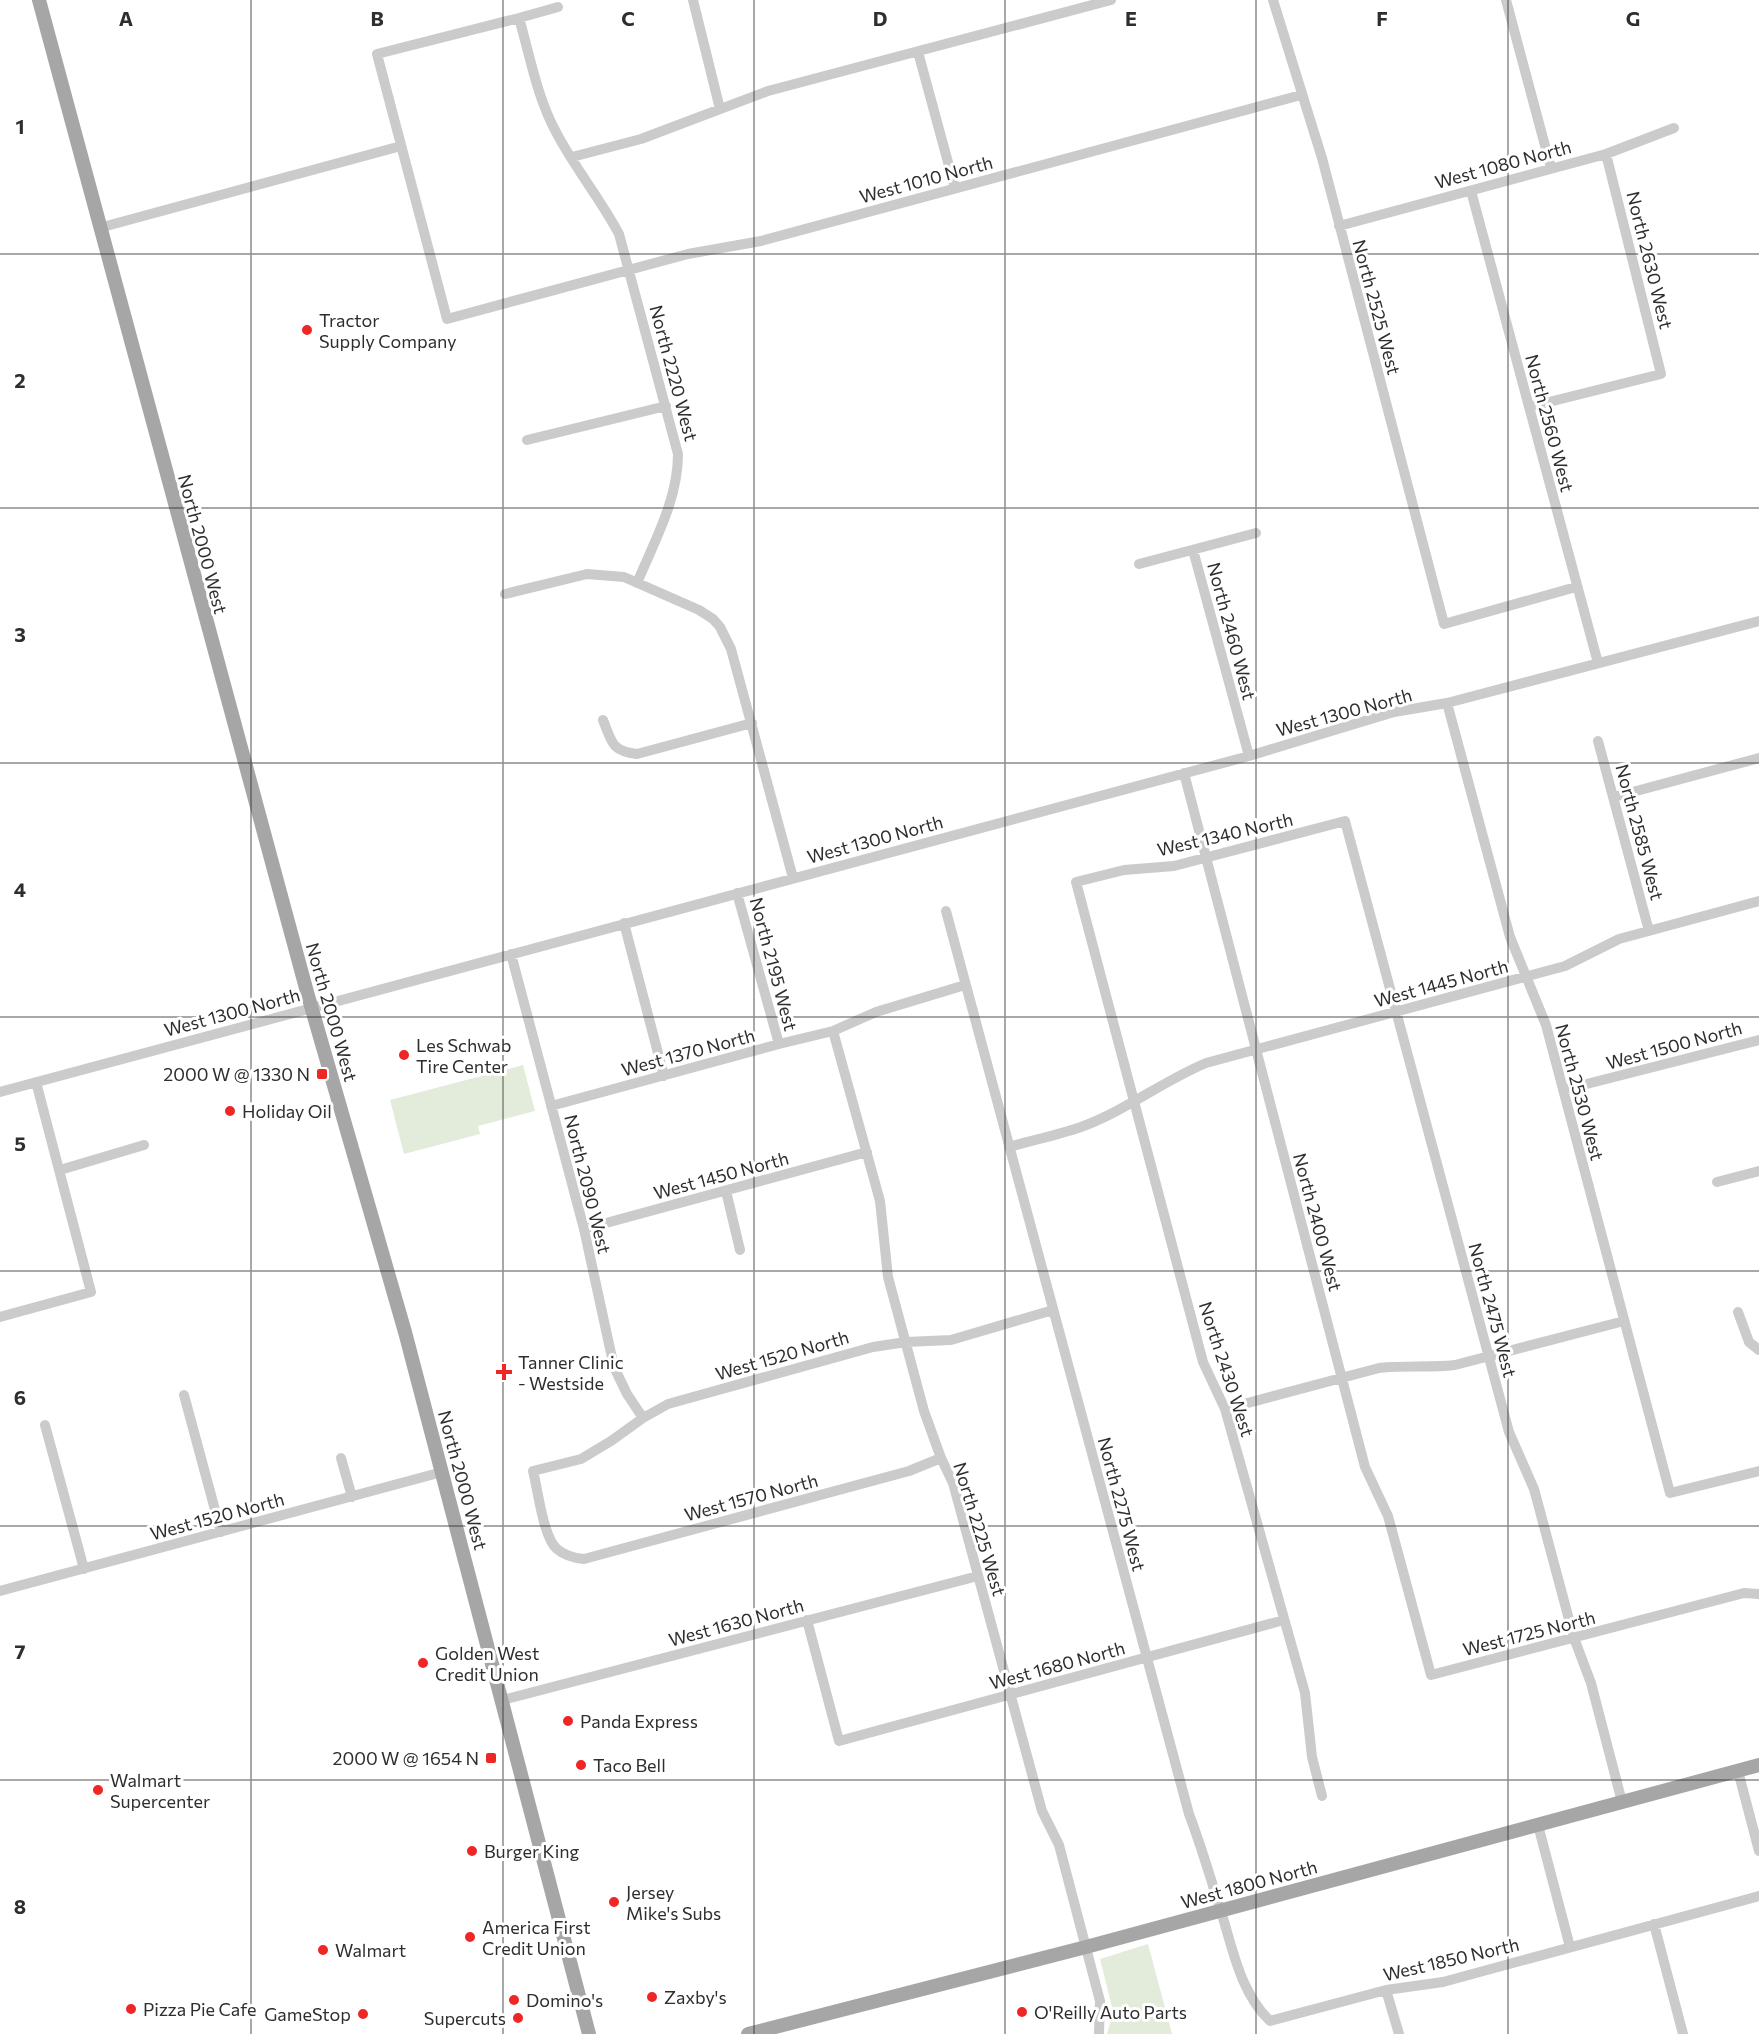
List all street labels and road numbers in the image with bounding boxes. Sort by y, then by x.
street label: West 1080 North [1432,135,1574,193]
street label: West 1010 North [857,151,995,207]
street label: North 2630 West [1622,189,1678,331]
street label: North 2525 West [1348,237,1406,377]
street label: North 2220 West [645,303,703,443]
street label: North 2560 West [1521,352,1579,494]
street label: North 2000 West [174,472,232,616]
street label: North 2460 West [1203,560,1261,702]
street label: West 1300 North [1274,683,1414,741]
street label: North 2585 West [1611,762,1669,902]
street label: West 1340 North [1155,808,1295,860]
street label: West 1300 North [805,810,945,868]
street label: North 2195 West [746,895,802,1033]
street label: North 2000 West [302,940,362,1084]
street label: West 1445 North [1372,955,1510,1011]
street label: West 1300 North [162,983,302,1041]
street label: West 1500 North [1604,1016,1744,1074]
street label: North 2530 West [1551,1021,1609,1163]
street label: West 1370 North [619,1024,757,1080]
street label: North 2090 West [560,1112,616,1256]
street label: West 1450 North [651,1146,791,1204]
street label: North 2400 West [1289,1150,1347,1294]
street label: North 2475 West [1464,1240,1522,1380]
street label: North 2430 West [1195,1299,1259,1439]
street label: West 1520 North [713,1325,851,1385]
street label: North 2000 West [434,1408,492,1552]
street label: North 2275 West [1094,1435,1150,1573]
street label: North 2225 West [949,1460,1011,1598]
street label: West 1570 North [682,1469,820,1525]
street label: West 1520 North [148,1488,286,1544]
street label: West 1630 North [666,1593,806,1651]
street label: West 1725 North [1460,1606,1598,1660]
street label: West 1680 North [987,1636,1127,1694]
street label: West 1800 North [1178,1855,1320,1913]
street label: West 1850 North [1381,1933,1521,1985]

